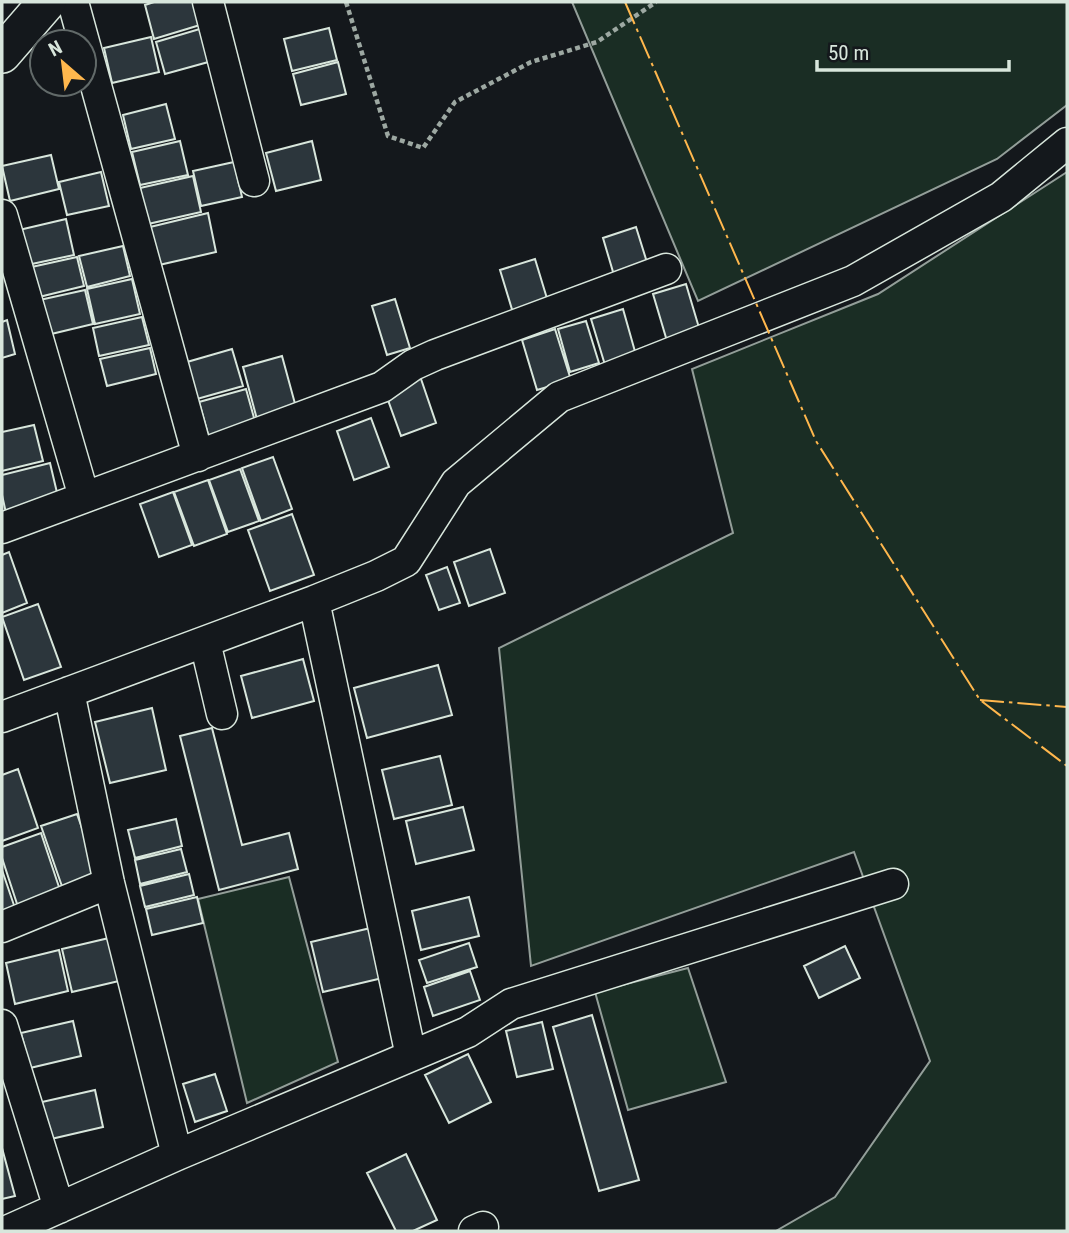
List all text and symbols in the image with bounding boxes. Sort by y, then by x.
north arrow [28,28,98,98]
scale bar [817,28,1010,72]
text: N [45,36,66,61]
text: 50 m [828,41,869,65]

